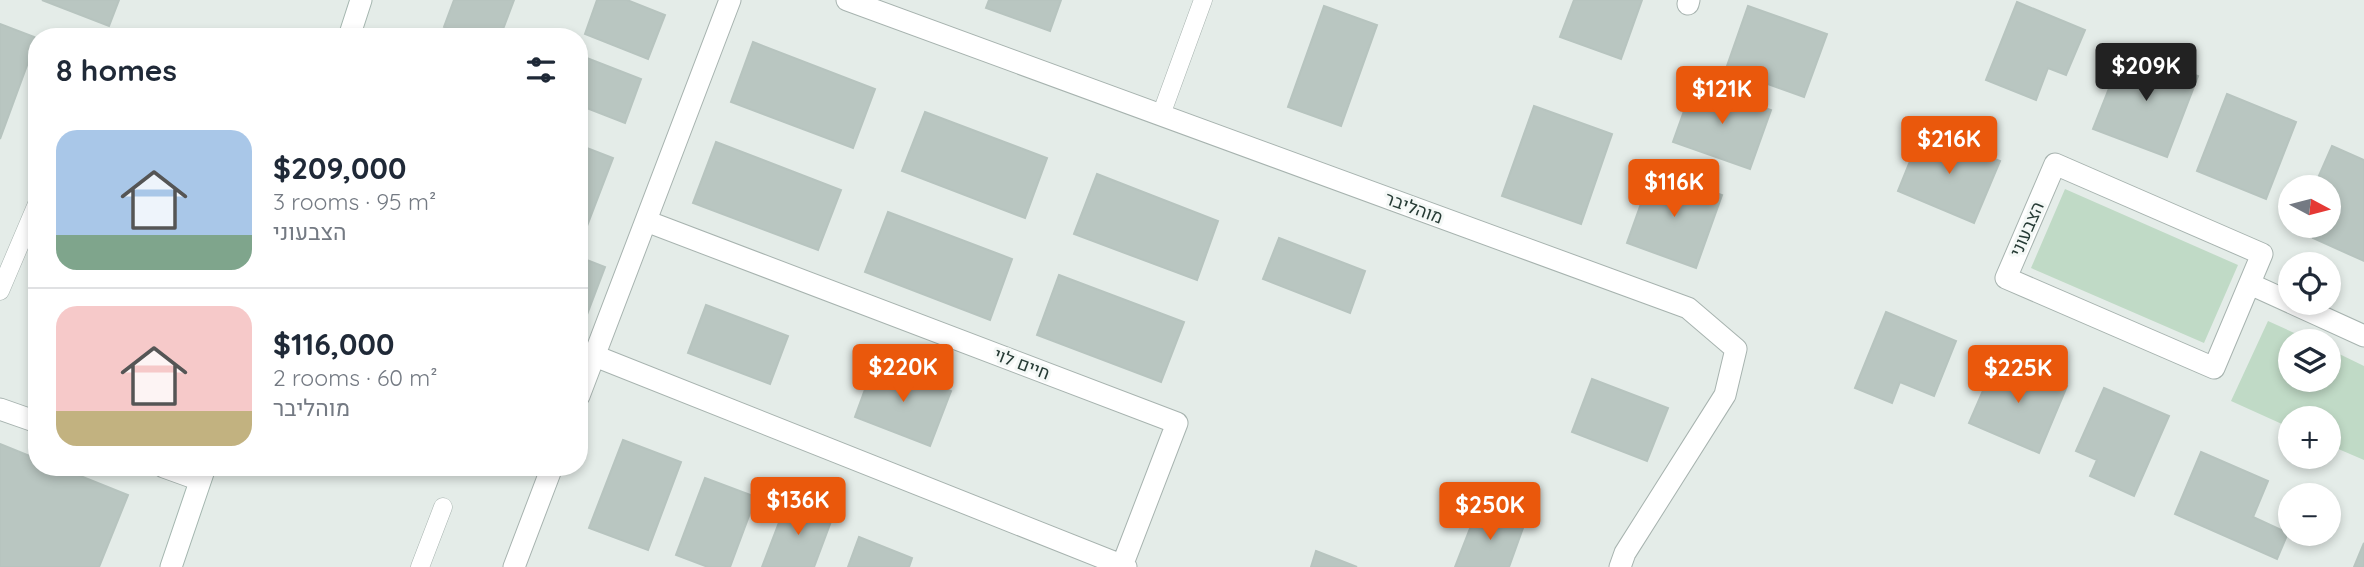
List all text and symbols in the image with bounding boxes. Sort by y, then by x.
pin: $209K [2097,43,2195,103]
text: 8 homes [56,51,177,89]
icon: filters [522,51,560,89]
text: $209K [2111,51,2181,80]
pin: $121K [1673,66,1771,126]
text: $121K [1692,74,1752,103]
pin: $216K [1900,116,1998,176]
text: $216K [1917,124,1981,153]
text: $209,000 [273,149,406,187]
icon: home [112,158,196,242]
pin: $116K [1625,160,1723,219]
text: $116K [1644,167,1704,196]
north arrow [2278,175,2342,238]
map controls [2278,175,2341,546]
street label: מוהליבר [1382,186,1446,229]
text: 3 rooms · 95 m² [273,187,436,216]
street label: הצבעוני [2004,198,2049,260]
text: הצבעוני [273,217,347,246]
button: locate [2278,252,2341,315]
text: $116,000 [273,325,394,363]
button: layers [2278,329,2341,392]
icon: home [112,334,196,418]
street label: חיים לוי [991,342,1053,385]
pin: $220K [854,344,952,404]
pin: $225K [1969,346,2067,405]
text: $220K [868,352,938,381]
text: $225K [1984,353,2052,382]
text: 2 rooms · 60 m² [273,363,438,392]
text: מוהליבר [273,393,350,422]
button: + [2278,406,2341,469]
pin: $136K [749,477,847,537]
pin: $250K [1441,482,1539,542]
button: − [2278,483,2341,546]
text: $136K [767,485,829,514]
text: $250K [1455,490,1525,519]

